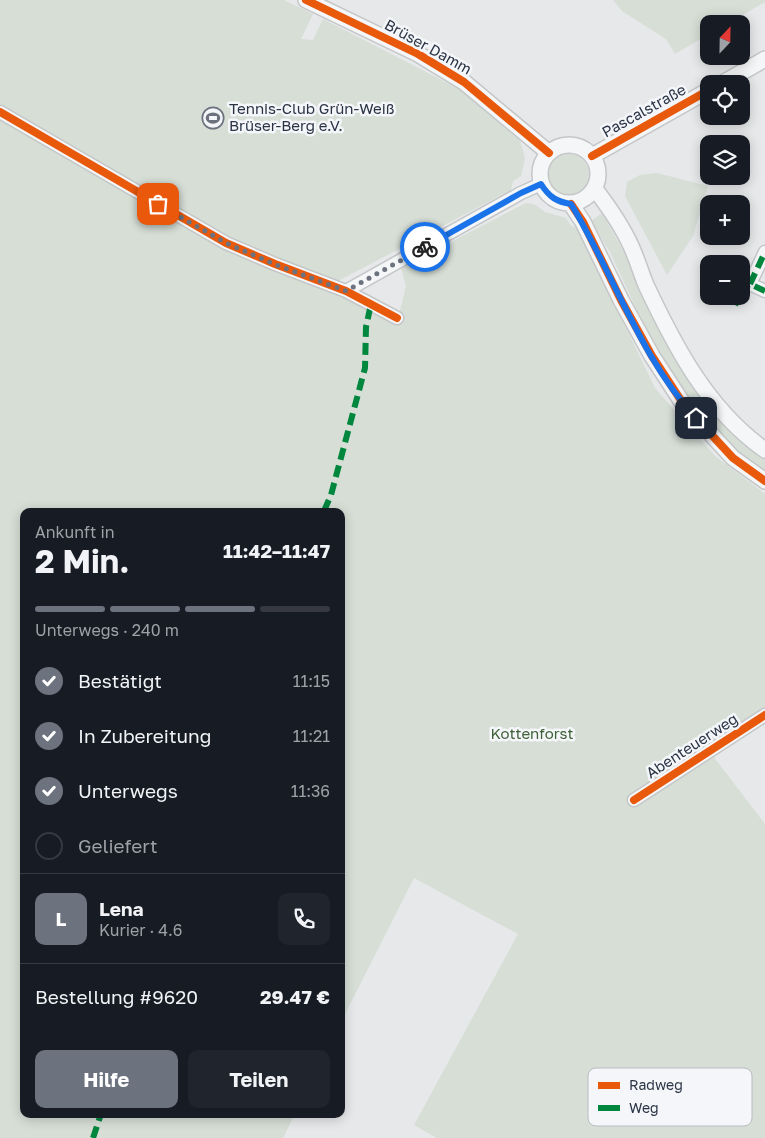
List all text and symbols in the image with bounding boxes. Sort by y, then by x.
street label: Brüser Damm [382,15,475,77]
north arrow [700,15,750,65]
map controls [700,15,750,305]
button: locate [700,75,750,125]
street label: Pascalstraße [598,80,689,141]
place label: Tennis-Club Grün-Weiß Brüser-Berg e.V. [229,99,394,134]
sports icon: Tennis-Club Grün-Weiß Brüser-Berg e.V. [201,106,225,130]
button: layers [700,135,750,185]
pin [137,183,179,225]
icon: bag [144,190,172,218]
button: + [700,195,750,245]
courier [400,222,450,272]
icon: bike [411,233,439,261]
button: − [700,255,750,305]
pin [675,397,717,439]
icon: home [682,404,710,432]
text: Ankunft in [35,522,115,542]
text: 11:42–11:47 [223,539,330,562]
text: 2 Min. [35,542,129,580]
text: Unterwegs · 240 m [35,620,179,640]
icon: check [35,667,63,695]
text: Bestätigt [78,669,162,692]
text: 11:15 [293,671,330,691]
street label: Abenteuerweg [642,709,741,781]
icon: check [35,722,63,750]
text: In Zubereitung [78,724,211,747]
park label: Kottenforst [491,724,573,742]
text: 11:21 [293,726,330,746]
icon: check [35,777,63,805]
text: Unterwegs [78,779,178,802]
text: 11:36 [291,781,330,801]
text: Geliefert [78,834,158,857]
button: phone [278,893,330,945]
text: Lena [99,897,144,920]
text: L [56,907,66,930]
text: Kurier · 4.6 [99,920,183,940]
text: Bestellung #9620 [35,985,198,1008]
text: 29.47 € [260,985,330,1008]
button: Hilfe [35,1050,178,1108]
button: Teilen [188,1050,330,1108]
legend [588,1068,752,1126]
text: Radweg [629,1076,683,1093]
text: Weg [629,1099,659,1116]

